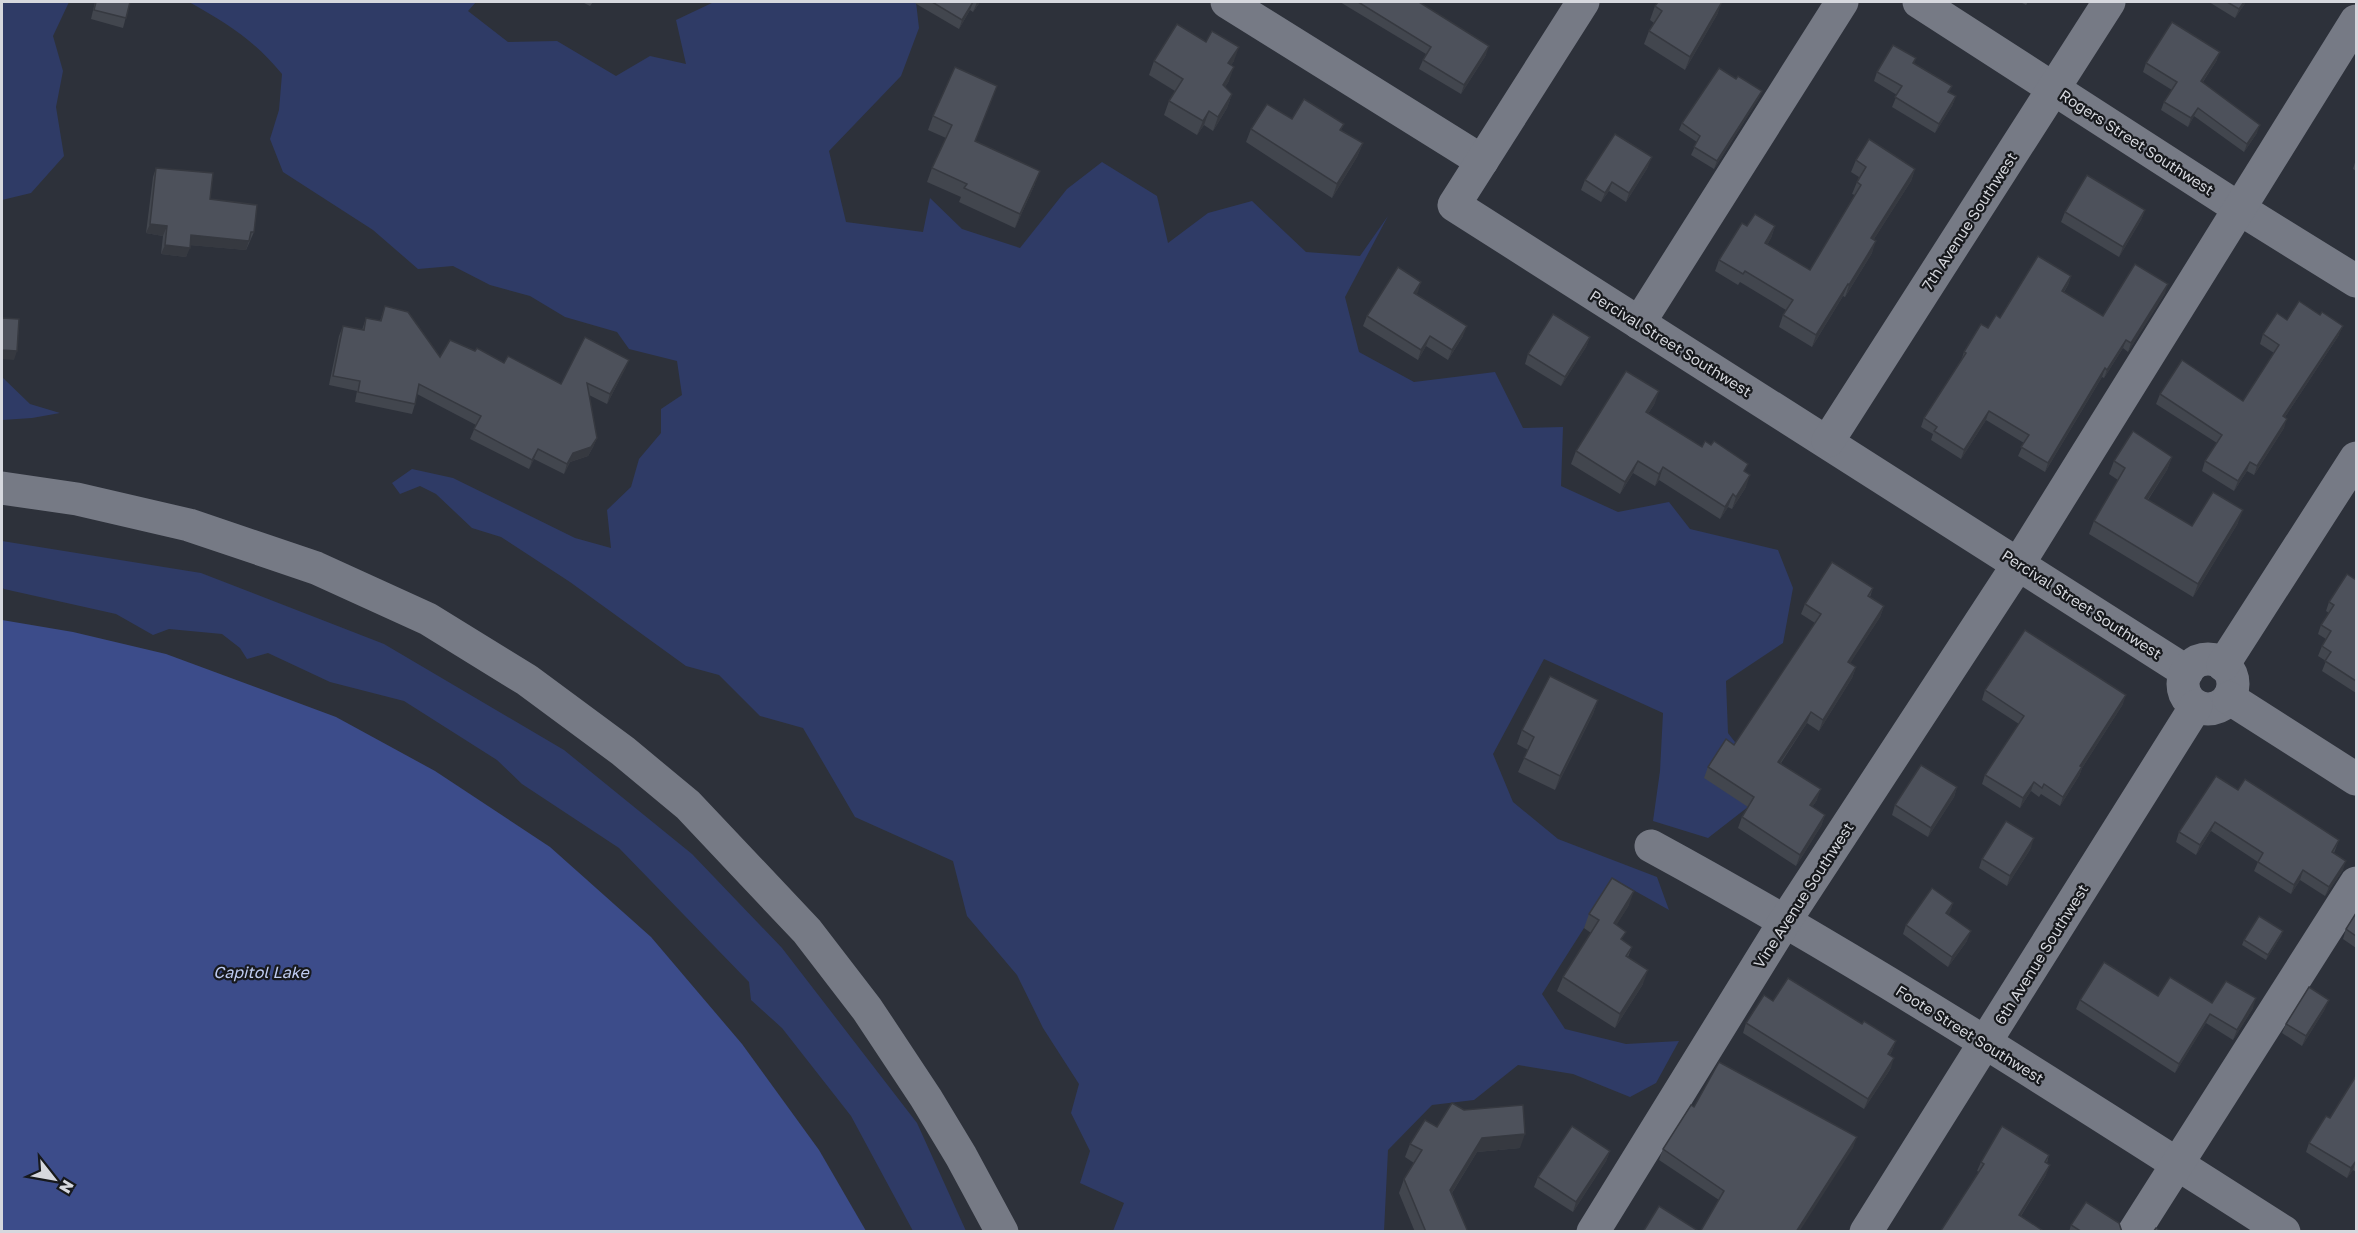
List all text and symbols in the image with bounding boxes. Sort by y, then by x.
street label: Rogers Street Southwest [2057,85,2217,199]
street label: 7th Avenue Southwest [1918,149,2020,293]
street label: Percival Street Southwest [1587,286,1755,400]
street label: Percival Street Southwest [1999,546,2165,662]
street label: Vine Avenue Southwest [1749,819,1857,971]
street label: 6th Avenue Southwest [1990,880,2092,1028]
water label: Capitol Lake [213,962,310,982]
street label: Foote Street Southwest [1893,981,2047,1087]
north arrow [24,1149,84,1209]
text: N [55,1176,79,1197]

